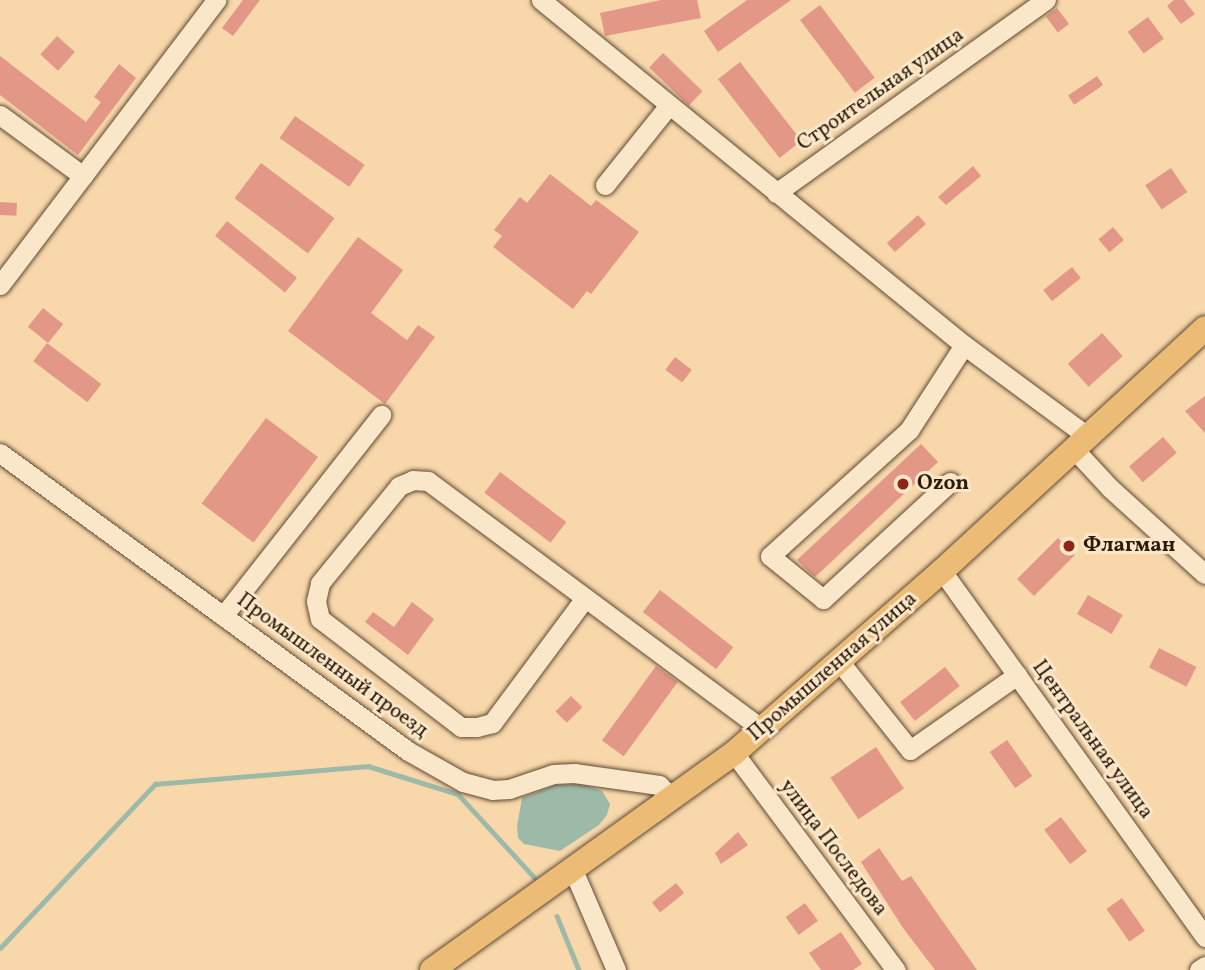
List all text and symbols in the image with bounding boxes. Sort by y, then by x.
street label: Строительная улица [793,23,969,157]
place label: Ozon [917,471,969,497]
marker: Ozon [895,476,911,492]
place label: Флагман [1083,533,1175,559]
marker: Флагман [1061,538,1077,554]
street label: Промышленная улица [743,587,923,747]
street label: Промышленный проезд [231,588,433,744]
street label: Центральная улица [1026,655,1158,825]
street label: улица Последова [773,775,893,921]

